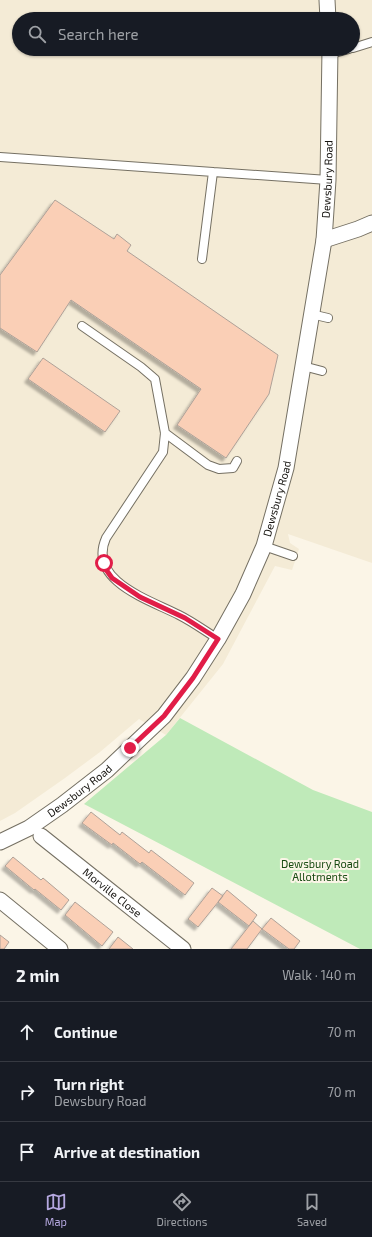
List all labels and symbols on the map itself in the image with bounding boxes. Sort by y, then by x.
street label: Dewsbury Road [318,140,335,219]
street label: Dewsbury Road [260,460,293,538]
route start [95,554,113,572]
route end [121,739,139,757]
street label: Dewsbury Road [44,762,115,819]
park label: Dewsbury Road Allotments [281,857,359,883]
street label: Morville Close [81,865,144,920]

